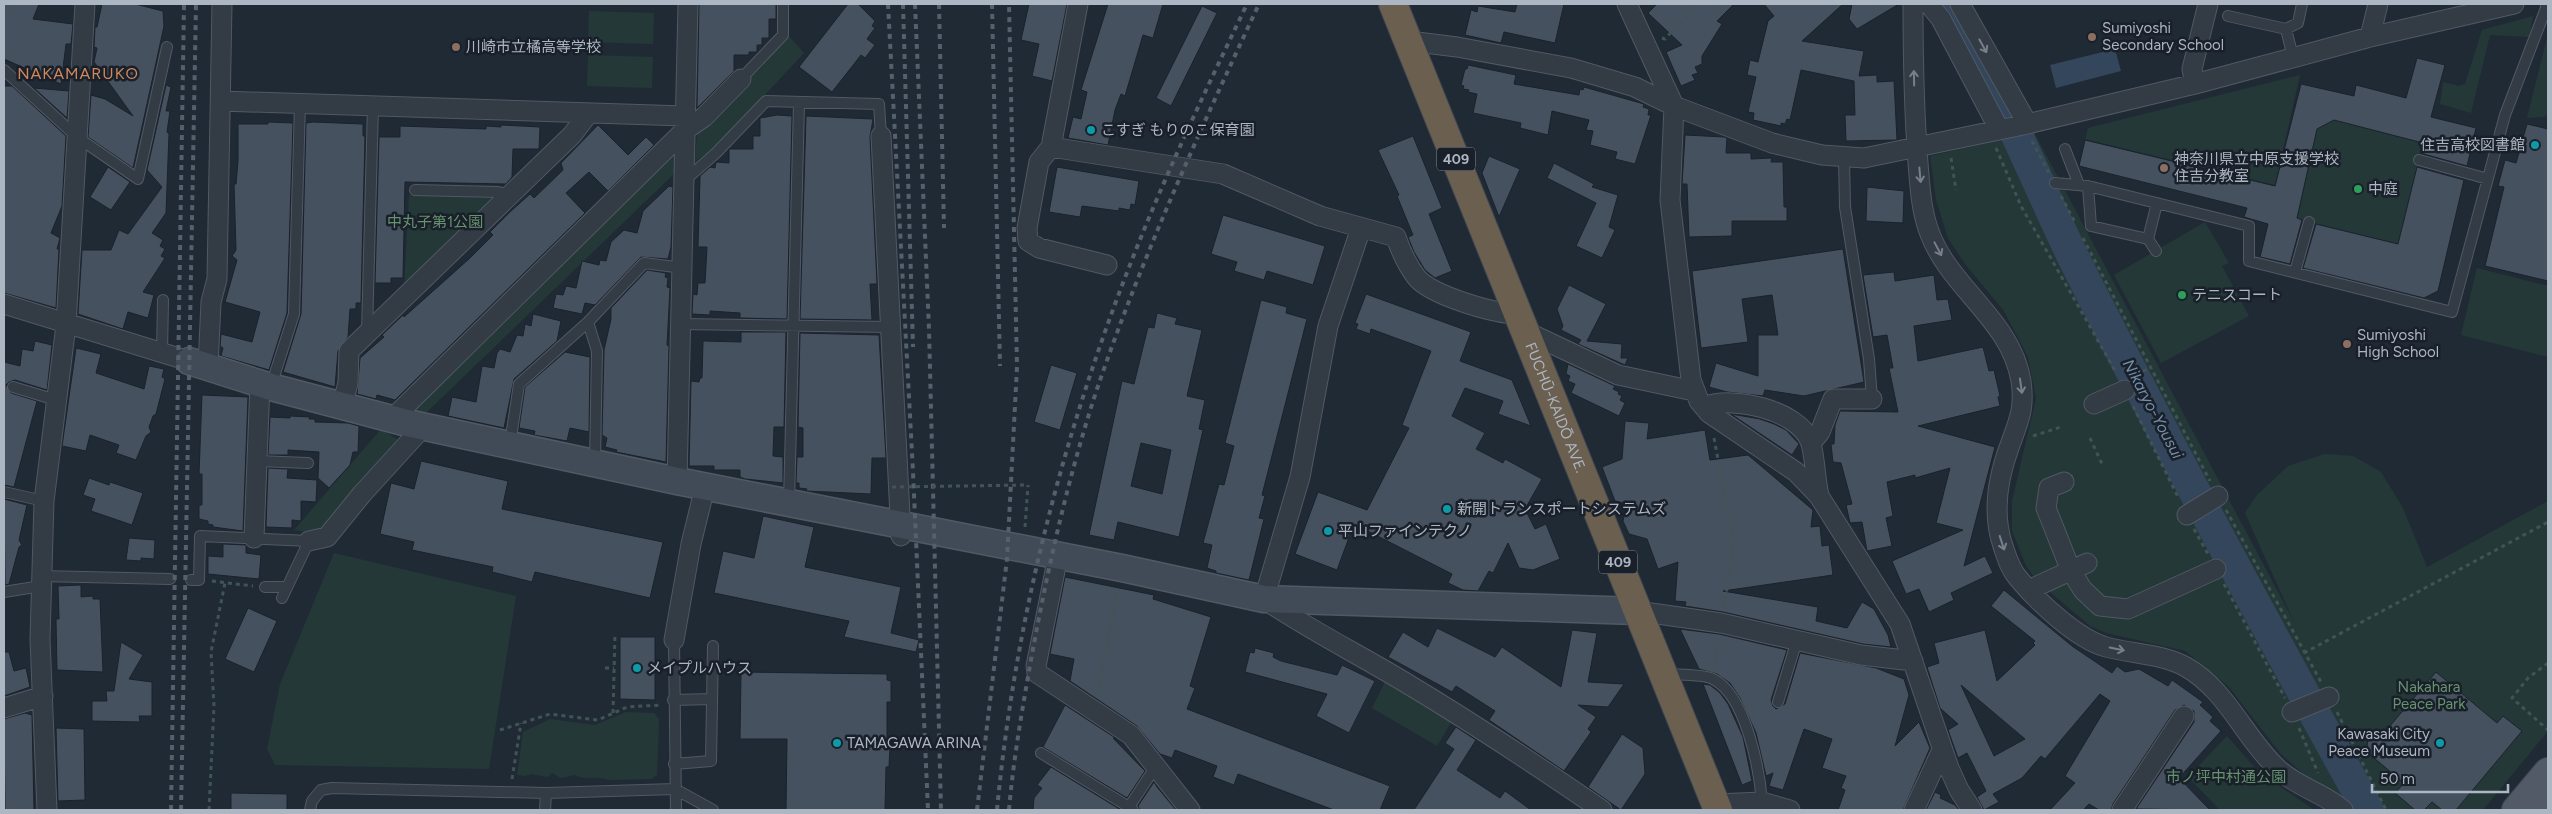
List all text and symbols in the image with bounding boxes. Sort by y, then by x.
place label: Sumiyoshi Secondary School [2102,19,2224,54]
marker: Sumiyoshi Secondary School [2086,31,2098,43]
place label: 川崎市立橘高等学校 [466,38,601,56]
one-way arrow [1978,39,1988,54]
marker: 川崎市立橘高等学校 [450,41,462,53]
district label: NAKAMARUKO [17,64,139,83]
one-way arrow [1909,70,1919,86]
place label: こすぎ もりのこ保育園 [1101,121,1254,139]
marker: こすぎ もりのこ保育園 [1085,124,1097,136]
place label: 住吉高校図書館 [2420,136,2525,154]
marker: 住吉高校図書館 [2529,139,2541,151]
road number: 409 [1437,148,1475,170]
place label: 神奈川県立中原支援学校 住吉分教室 [2174,150,2339,185]
marker: 神奈川県立中原支援学校 住吉分教室 [2158,162,2170,174]
one-way arrow [1915,167,1924,183]
place label: 中庭 [2368,180,2398,198]
marker: 中庭 [2352,183,2364,195]
park label: 中丸子第1公園 [387,213,483,231]
one-way arrow [1934,241,1943,256]
place label: テニスコート [2192,286,2282,304]
marker: テニスコート [2176,289,2188,301]
place label: Sumiyoshi High School [2357,326,2439,361]
marker: Sumiyoshi High School [2341,338,2353,350]
street label: FUCHŪ-KAIDŌ AVE. [1521,340,1590,475]
water label: Nikaryo-Yousui [2119,356,2187,462]
one-way arrow [2017,377,2027,393]
place label: 新開トランスポートシステムズ [1457,500,1666,518]
marker: 新開トランスポートシステムズ [1441,503,1453,515]
place label: 平山ファインテクノ [1338,522,1472,540]
marker: 平山ファインテクノ [1322,525,1334,537]
one-way arrow [1998,535,2007,551]
road number: 409 [1599,550,1637,574]
one-way arrow [2108,645,2124,654]
place label: メイプルハウス [647,659,752,677]
marker: メイプルハウス [631,662,643,674]
park label: Nakahara Peace Park [2393,678,2466,713]
place label: Kawasaki City Peace Museum [2328,725,2430,760]
place label: TAMAGAWA ARINA [847,734,981,752]
marker: TAMAGAWA ARINA [831,737,843,749]
marker: Kawasaki City Peace Museum [2434,737,2446,749]
scale bar [2372,762,2508,794]
park label: 市ノ坪中村通公園 [2166,768,2286,786]
text: 50 m [2380,770,2415,788]

